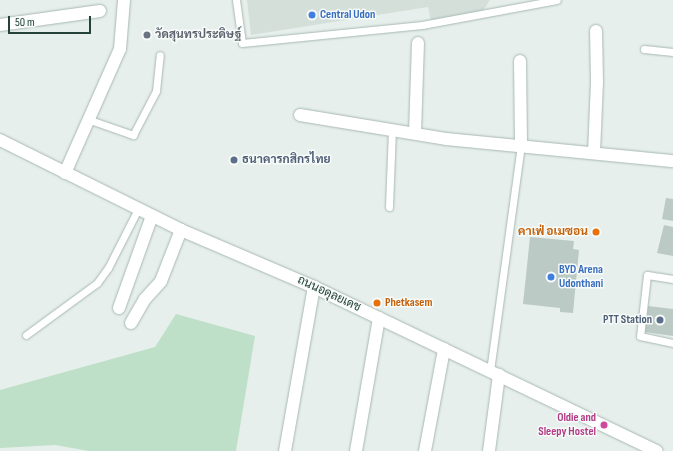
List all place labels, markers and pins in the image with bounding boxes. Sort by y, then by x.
place label: Central Udon [320,8,375,22]
marker: Central Udon [307,10,317,20]
place label: วัดสุนทรประดิษฐ์ [155,28,241,42]
marker: วัดสุนทรประดิษฐ์ [142,30,152,40]
place label: ธนาคารกสิกรไทย [242,153,331,167]
marker: ธนาคารกสิกรไทย [229,155,239,165]
place label: คาเฟ่ อเมซอน [518,225,588,239]
marker: คาเฟ่ อเมซอน [591,227,601,237]
place label: BYD Arena Udonthani [559,263,603,291]
marker: BYD Arena Udonthani [546,272,556,282]
place label: Phetkasem [385,296,432,310]
marker: Phetkasem [372,298,382,308]
place label: PTT Station [603,313,652,327]
marker: PTT Station [655,315,665,325]
place label: Oldie and Sleepy Hostel [538,411,596,439]
marker: Oldie and Sleepy Hostel [599,420,609,430]

